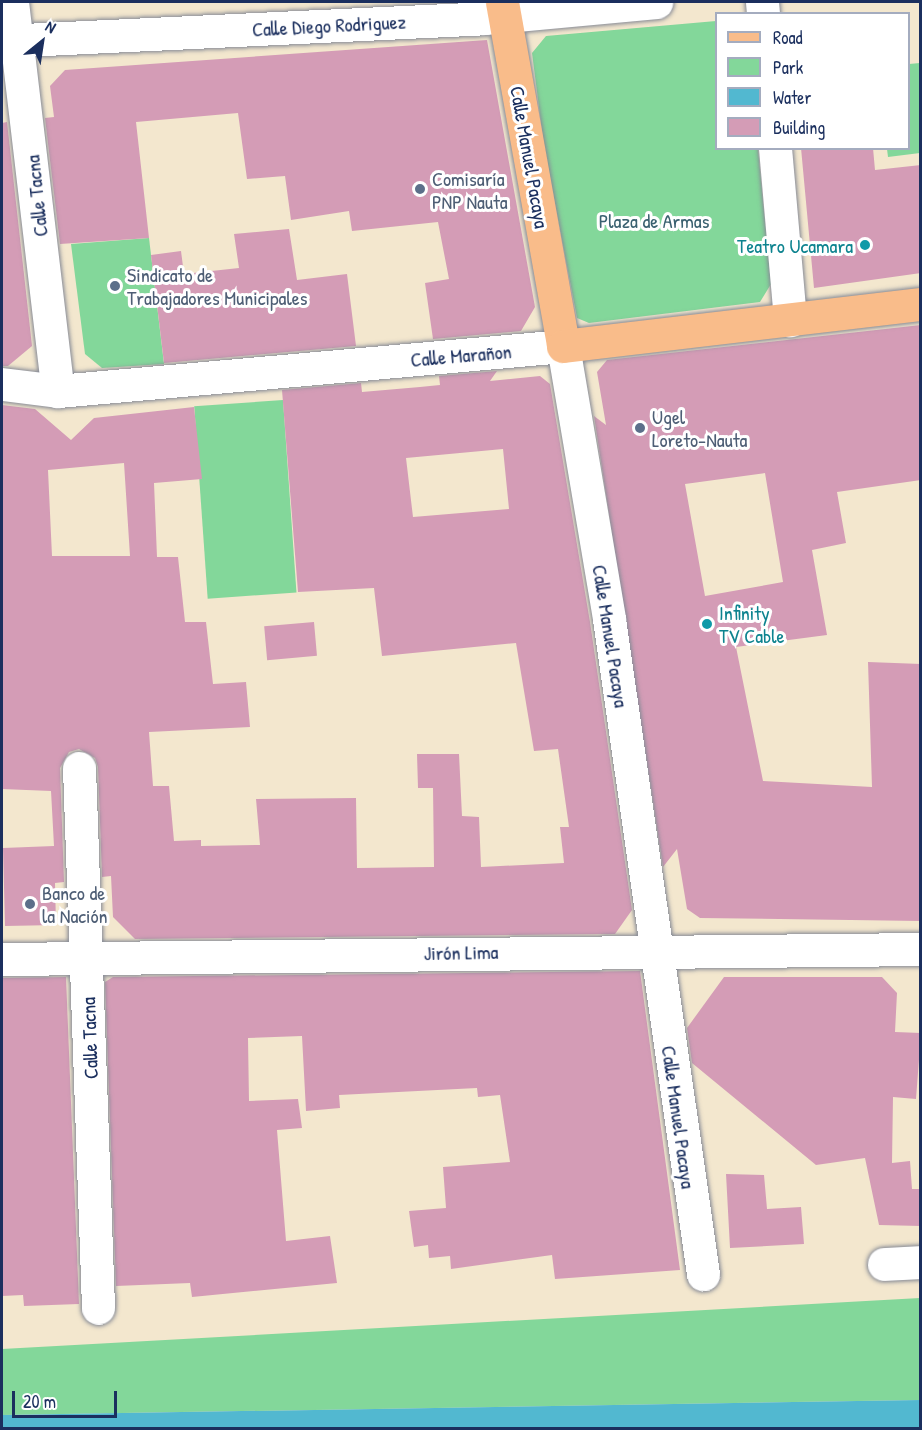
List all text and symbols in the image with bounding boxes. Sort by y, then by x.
street label: Calle Diego Rodriguez [251,9,407,41]
north arrow [12,12,72,72]
legend [715,12,910,150]
text: N [42,15,60,38]
text: Road [773,25,803,50]
text: Park [773,55,803,80]
street label: Calle Manuel Pacaya [506,84,554,230]
text: Water [773,85,811,110]
text: Building [773,115,825,140]
street label: Calle Tacna [20,154,52,238]
place label: Comisaría PNP Nauta [432,166,508,213]
marker: Comisaría PNP Nauta [413,182,427,196]
park label: Plaza de Armas [599,208,709,232]
place label: Teatro Ucamara [737,233,853,257]
marker: Teatro Ucamara [858,238,872,252]
place label: Sindicato de Trabajadores Municipales [127,262,307,309]
marker: Sindicato de Trabajadores Municipales [108,279,122,293]
street label: Calle Marañon [409,339,513,371]
place label: Ugel Loreto-Nauta [652,404,747,451]
marker: Ugel Loreto-Nauta [633,421,647,435]
street label: Calle Manuel Pacaya [588,563,634,709]
place label: Infinity TV Cable [719,600,785,647]
marker: Infinity TV Cable [700,617,714,631]
place label: Banco de la Nación [42,880,108,927]
marker: Banco de la Nación [23,897,37,911]
street label: Jirón Lima [423,939,499,965]
street label: Calle Tacna [76,997,102,1079]
street label: Calle Manuel Pacaya [657,1044,701,1190]
scale bar [15,1379,120,1417]
text: 20 m [23,1389,56,1414]

